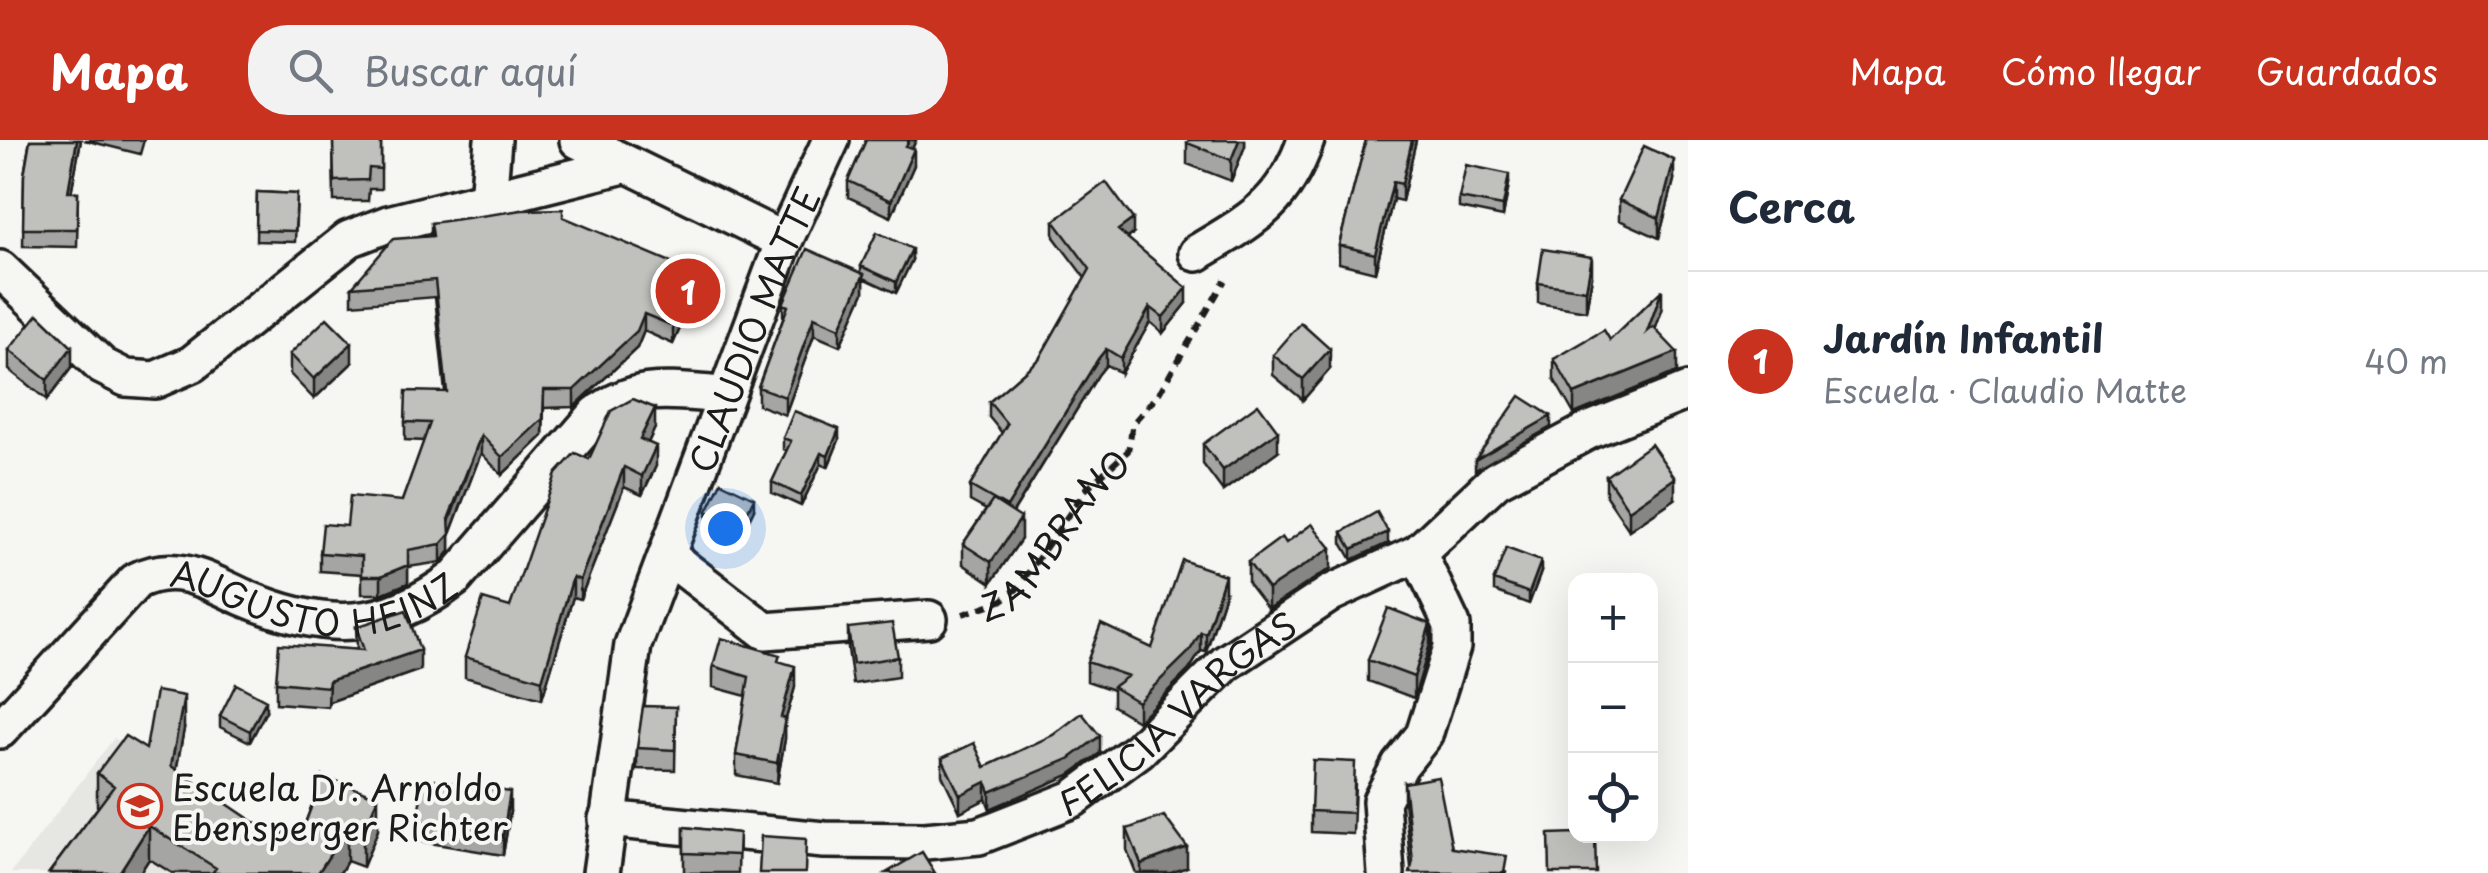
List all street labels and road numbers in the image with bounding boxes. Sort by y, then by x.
street label: CLAUDIO MATTE [673,177,832,480]
street label: ZAMBRANO [972,436,1141,633]
street label: AUGUSTO HEINZ [166,545,468,648]
street label: FELICIA VARGAS [1051,597,1307,828]

